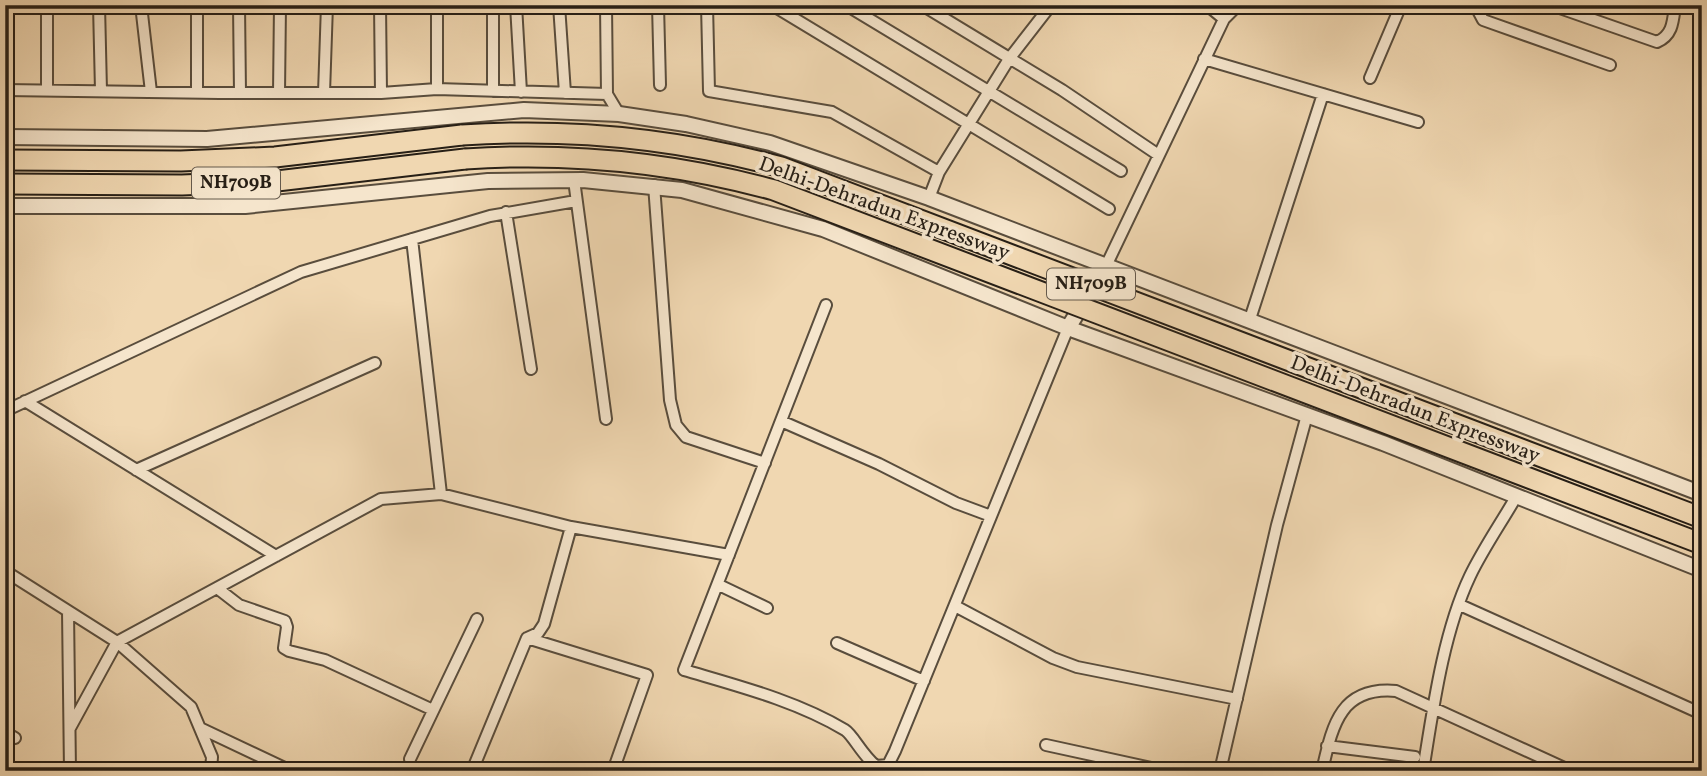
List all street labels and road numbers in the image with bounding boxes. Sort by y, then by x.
street label: Delhi-Dehradun Expressway [754,150,1014,268]
road number: NH709B [192,168,280,198]
road number: NH709B [1047,268,1135,300]
street label: Delhi-Dehradun Expressway [1286,349,1545,471]

